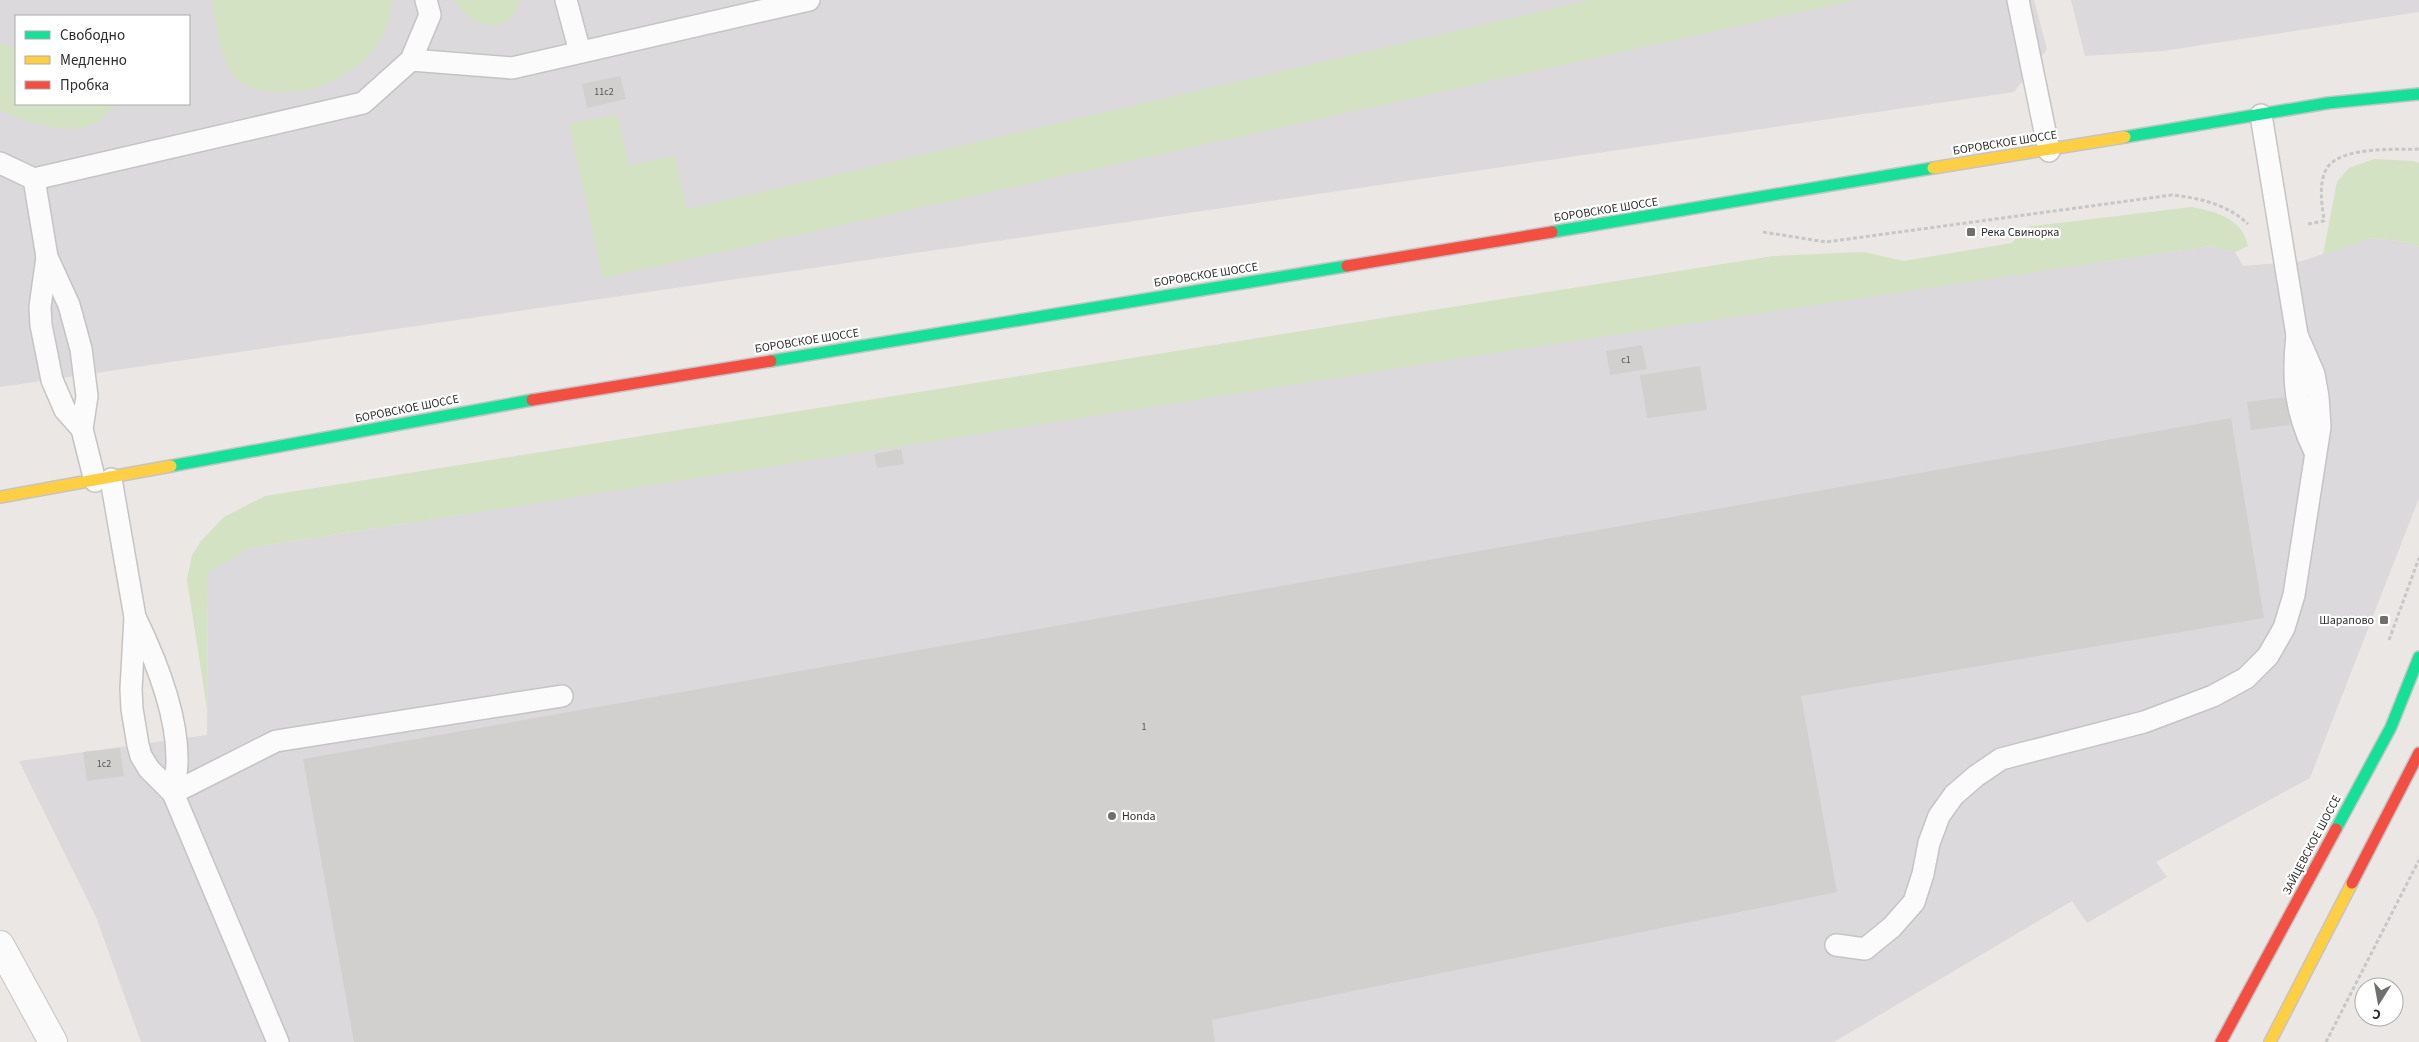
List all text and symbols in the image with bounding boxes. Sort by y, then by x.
legend [15,15,190,105]
text: Свободно [60,25,125,46]
text: Медленно [60,50,127,71]
text: Пробка [60,75,109,96]
house number: 11с2 [594,85,614,99]
street label: БОРОВСКОЕ ШОССЕ [1952,126,2058,160]
street label: БОРОВСКОЕ ШОССЕ [1553,193,1659,227]
place label: Река Свинорка [1981,224,2059,241]
marker: Река Свинорка [1965,226,1977,238]
street label: БОРОВСКОЕ ШОССЕ [1153,258,1259,292]
street label: БОРОВСКОЕ ШОССЕ [754,324,860,358]
house number: с1 [1621,353,1631,367]
street label: БОРОВСКОЕ ШОССЕ [354,391,460,427]
place label: Шарапово [2319,612,2374,629]
marker: Шарапово [2378,614,2390,626]
house number: 1 [1142,720,1147,734]
house number: 1с2 [97,757,111,771]
street label: ЗАЙЦЕВСКОЕ ШОССЕ [2279,792,2345,898]
place label: Honda [1122,808,1156,825]
marker: Honda [1106,810,1118,822]
north arrow [2354,977,2404,1027]
text: С [2371,1003,2383,1024]

